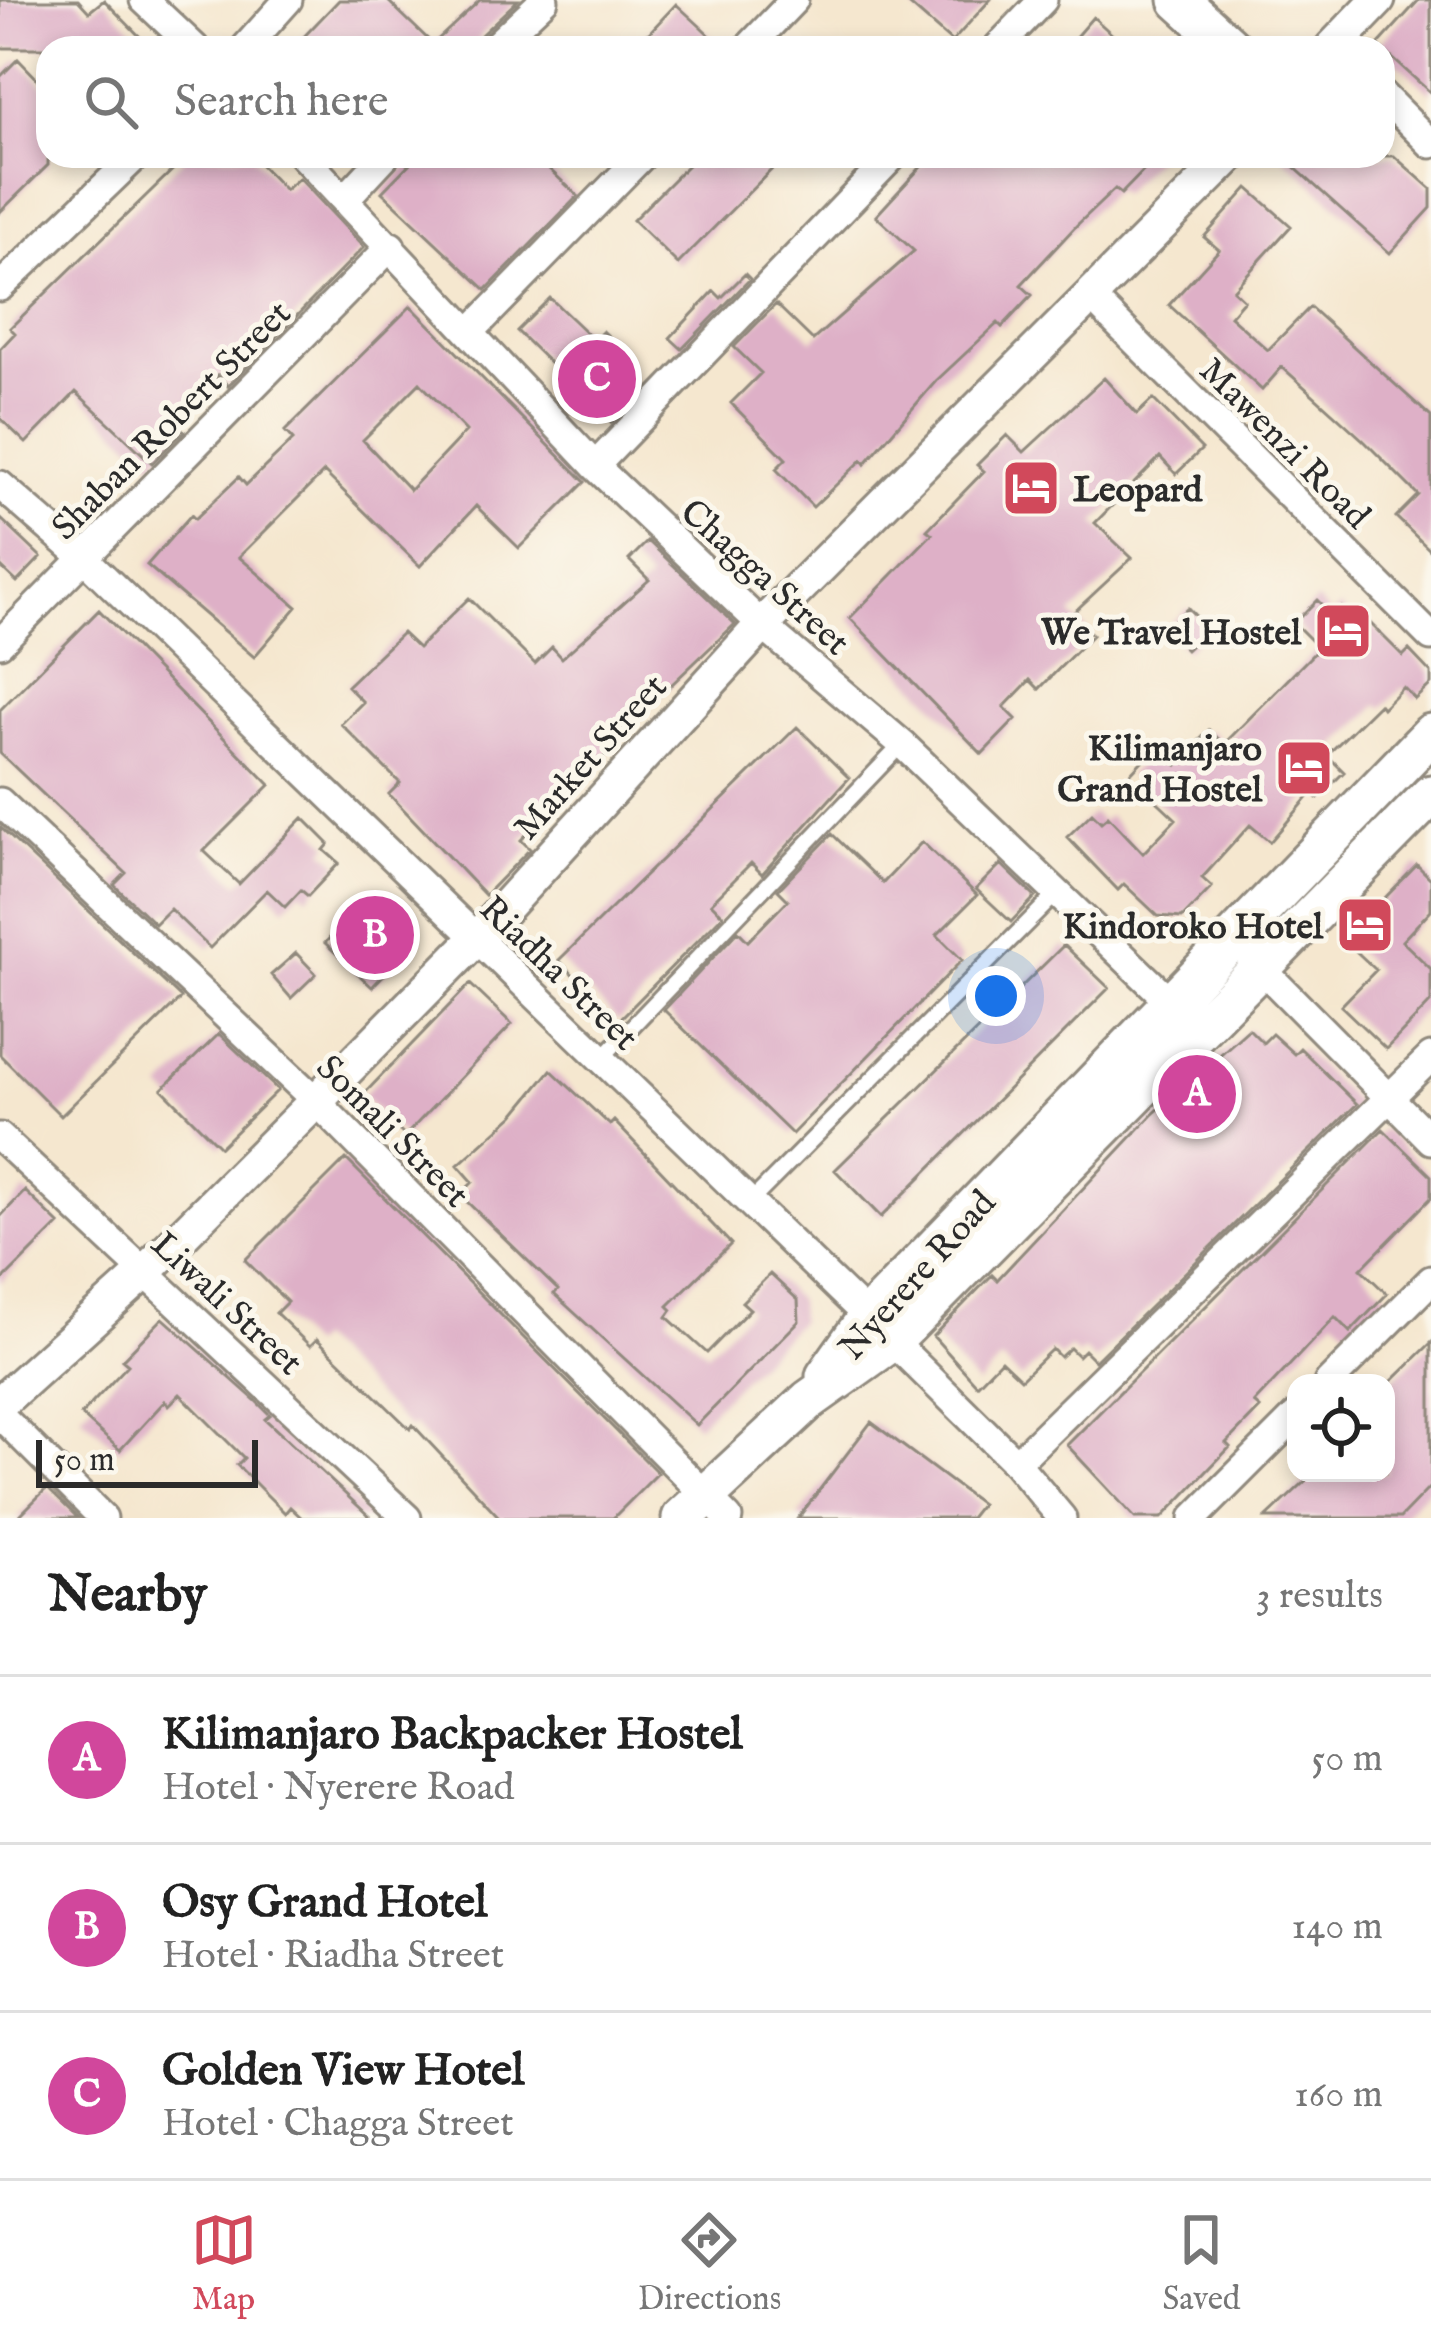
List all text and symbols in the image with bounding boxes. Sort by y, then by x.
search box [36,36,1395,168]
icon: search [78,69,144,135]
text: Search here [174,74,388,131]
street label: Shaban Robert Street [43,292,302,551]
pin: C [558,334,636,424]
street label: Mawenzi Road [1189,349,1380,540]
hotel icon: Leopard [1000,457,1062,519]
place label: Leopard [1073,468,1203,514]
street label: Chagga Street [670,490,858,666]
hotel icon: We Travel Hostel [1312,600,1374,662]
place label: We Travel Hostel [1041,611,1302,657]
street label: Market Street [505,665,678,851]
place label: Kilimanjaro Grand Hostel [1057,727,1263,814]
hotel icon: Kilimanjaro Grand Hostel [1273,737,1335,799]
street label: Riadha Street [469,887,647,1061]
pin: B [336,890,414,980]
hotel icon: Kindoroko Hotel [1334,894,1396,956]
place label: Kindoroko Hotel [1062,905,1324,951]
your location [966,966,1026,1026]
street label: Somali Street [306,1046,478,1218]
pin: A [1158,1049,1236,1139]
street label: Nyerere Road [830,1181,1007,1371]
street label: Liwali Street [140,1222,311,1386]
map controls [1287,1374,1395,1482]
button: locate [1287,1374,1395,1482]
scale bar [36,1434,258,1487]
text: 50 m [54,1440,115,1482]
text: Nearby [48,1564,207,1629]
text: 3 results [1256,1572,1383,1621]
text: Kilimanjaro Backpacker Hostel [162,1707,743,1764]
text: A [74,1735,100,1784]
text: 50 m [1311,1735,1383,1784]
text: Hotel · Nyerere Road [162,1764,514,1813]
text: Osy Grand Hotel [162,1875,487,1932]
text: B [74,1903,100,1952]
text: 140 m [1292,1903,1383,1952]
text: Hotel · Riadha Street [162,1932,504,1981]
text: Golden View Hotel [162,2043,524,2100]
text: C [73,2071,101,2120]
text: 160 m [1294,2071,1383,2120]
text: Hotel · Chagga Street [162,2100,514,2149]
tab: Map [191,2207,257,2321]
tab: Directions [638,2207,781,2321]
tab: Saved [1162,2207,1240,2321]

